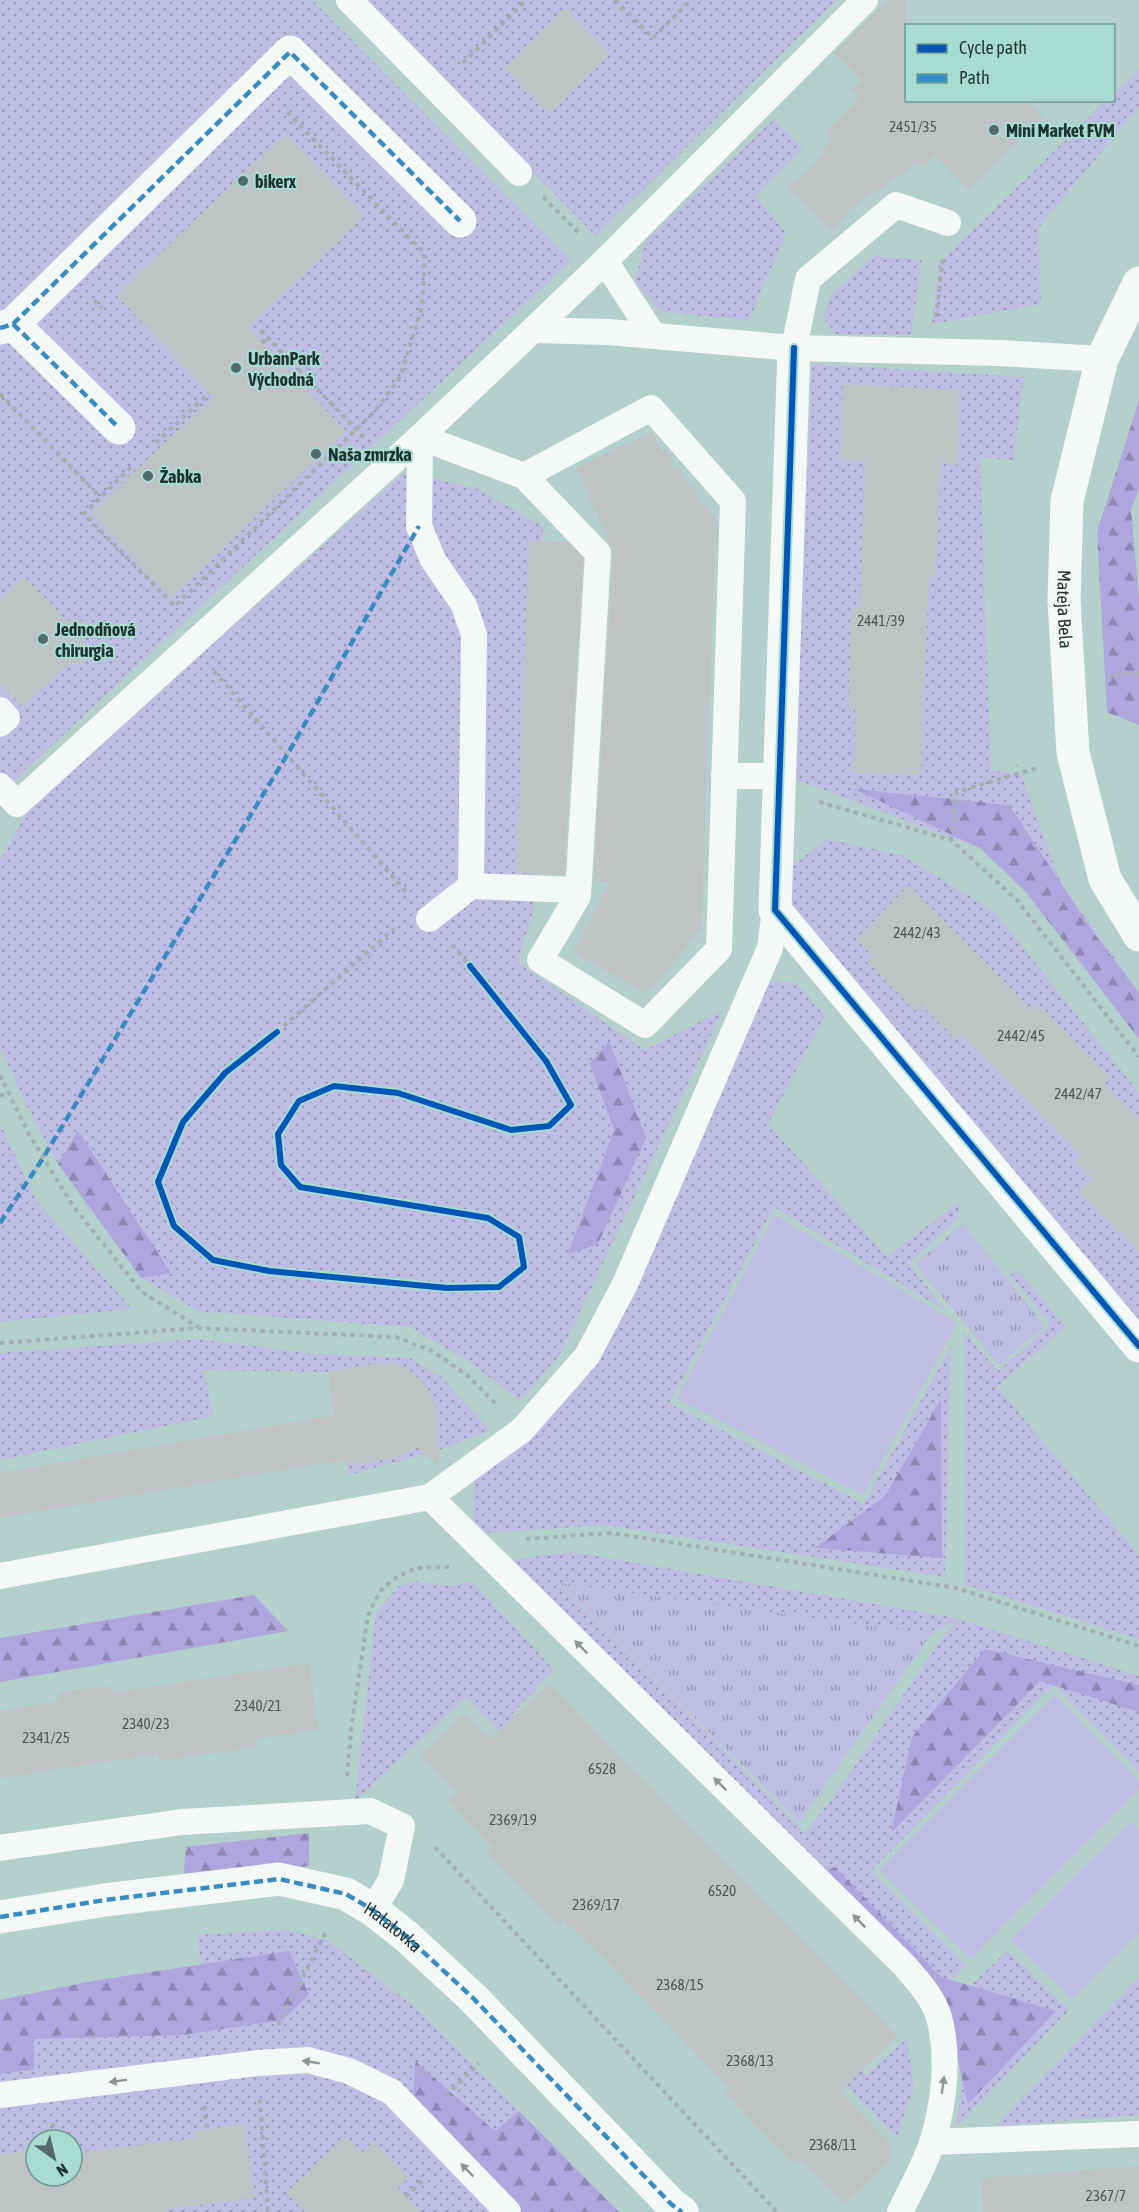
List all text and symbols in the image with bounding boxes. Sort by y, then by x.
legend [905,24,1115,102]
text: Cycle path [959,37,1027,58]
text: Path [959,67,990,88]
house number: 2451/35 [889,118,937,135]
place label: Mini Market FVM [1006,120,1115,141]
marker: Mini Market FVM [987,123,1001,137]
place label: bikerx [255,171,297,192]
marker: bikerx [236,174,250,188]
place label: UrbanPark Východná [247,348,321,390]
marker: UrbanPark Východná [229,361,243,375]
place label: Naša zmrzka [328,444,412,465]
marker: Naša zmrzka [309,447,323,461]
place label: Žabka [160,466,201,487]
marker: Žabka [141,469,155,483]
street label: Mateja Bela [1053,570,1077,649]
house number: 2441/39 [857,612,905,629]
place label: Jednodňová chirurgia [54,619,136,661]
marker: Jednodňová chirurgia [36,632,50,646]
house number: 2442/43 [893,924,941,941]
house number: 2442/45 [997,1027,1045,1044]
house number: 2442/47 [1054,1085,1102,1102]
one-way arrow [575,1640,589,1654]
house number: 2340/21 [234,1697,282,1714]
house number: 2340/23 [122,1715,170,1732]
house number: 2341/25 [22,1729,70,1746]
house number: 6528 [588,1760,616,1777]
one-way arrow [713,1777,727,1791]
house number: 2369/19 [489,1811,537,1828]
house number: 6520 [708,1882,736,1899]
house number: 2369/17 [572,1896,620,1913]
street label: Halalovka [361,1897,427,1956]
one-way arrow [852,1914,866,1928]
house number: 2368/15 [656,1976,704,1993]
house number: 2368/13 [726,2052,774,2069]
one-way arrow [302,2057,321,2066]
one-way arrow [938,2075,947,2094]
one-way arrow [108,2076,127,2085]
north arrow [24,2128,84,2188]
house number: 2368/11 [809,2136,857,2153]
text: N [53,2160,71,2181]
one-way arrow [461,2164,475,2178]
house number: 2367/7 [1086,2187,1126,2204]

